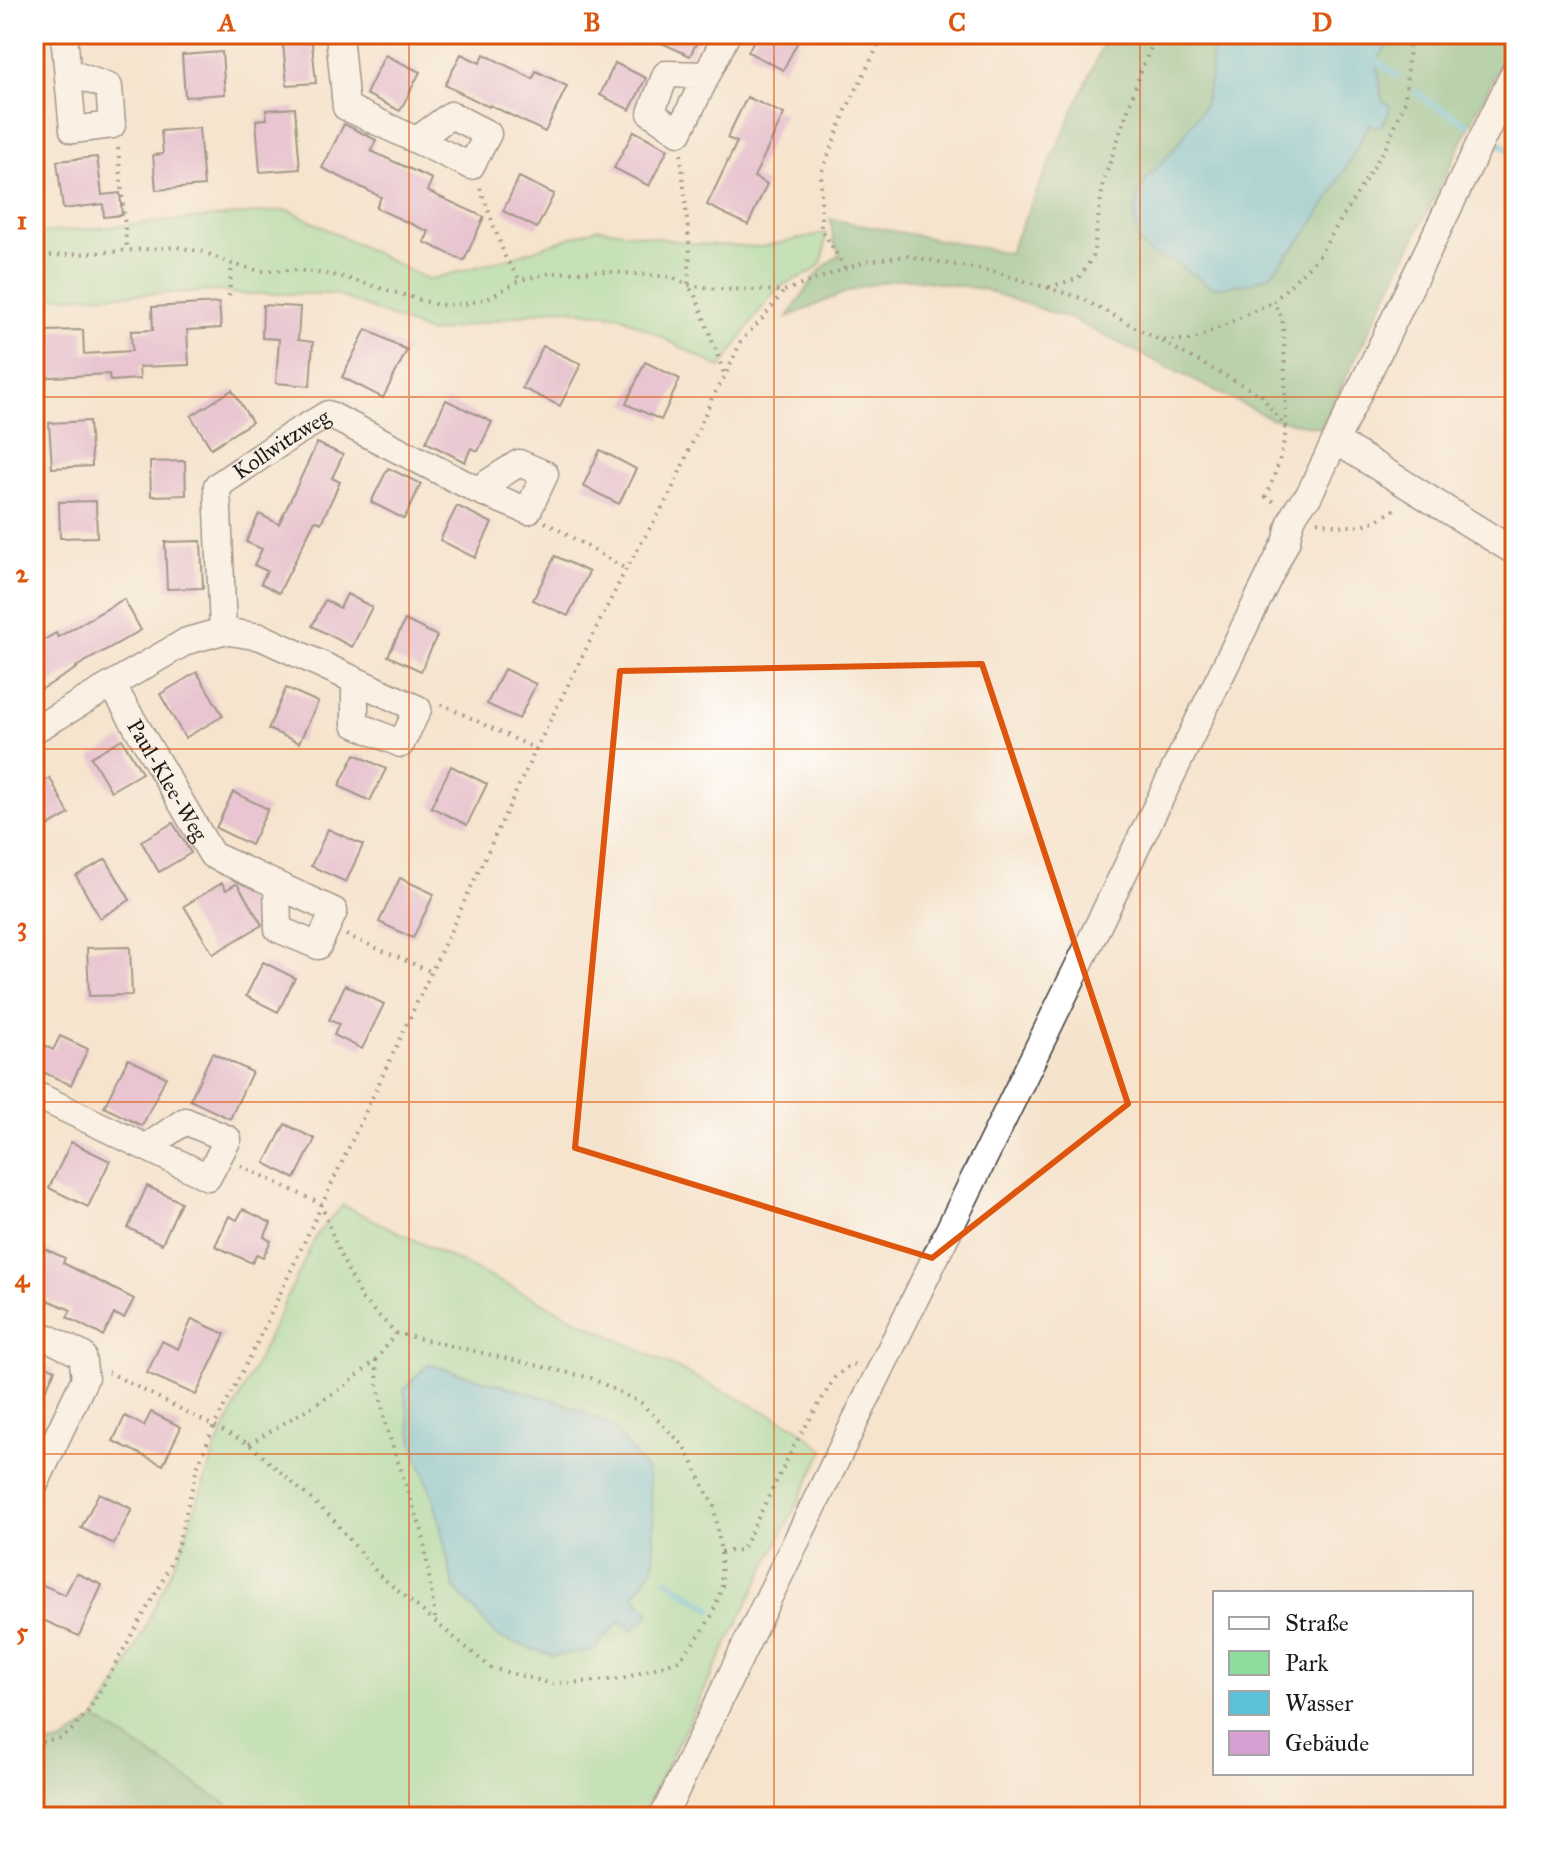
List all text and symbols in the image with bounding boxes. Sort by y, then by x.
text: A [216,6,236,38]
text: B [583,6,601,38]
text: C [948,6,966,38]
text: D [1312,6,1332,38]
text: 1 [17,204,27,236]
street label: Kollwitzweg [228,403,335,485]
text: 2 [16,557,30,589]
street label: Paul-Klee-Weg [121,714,214,846]
text: 3 [17,910,27,942]
text: 4 [15,1262,31,1294]
legend [1213,1591,1473,1775]
text: Straße [1285,1608,1349,1638]
text: 5 [16,1615,29,1647]
text: Park [1285,1648,1329,1678]
text: Wasser [1285,1688,1353,1718]
text: Gebäude [1285,1728,1369,1758]

